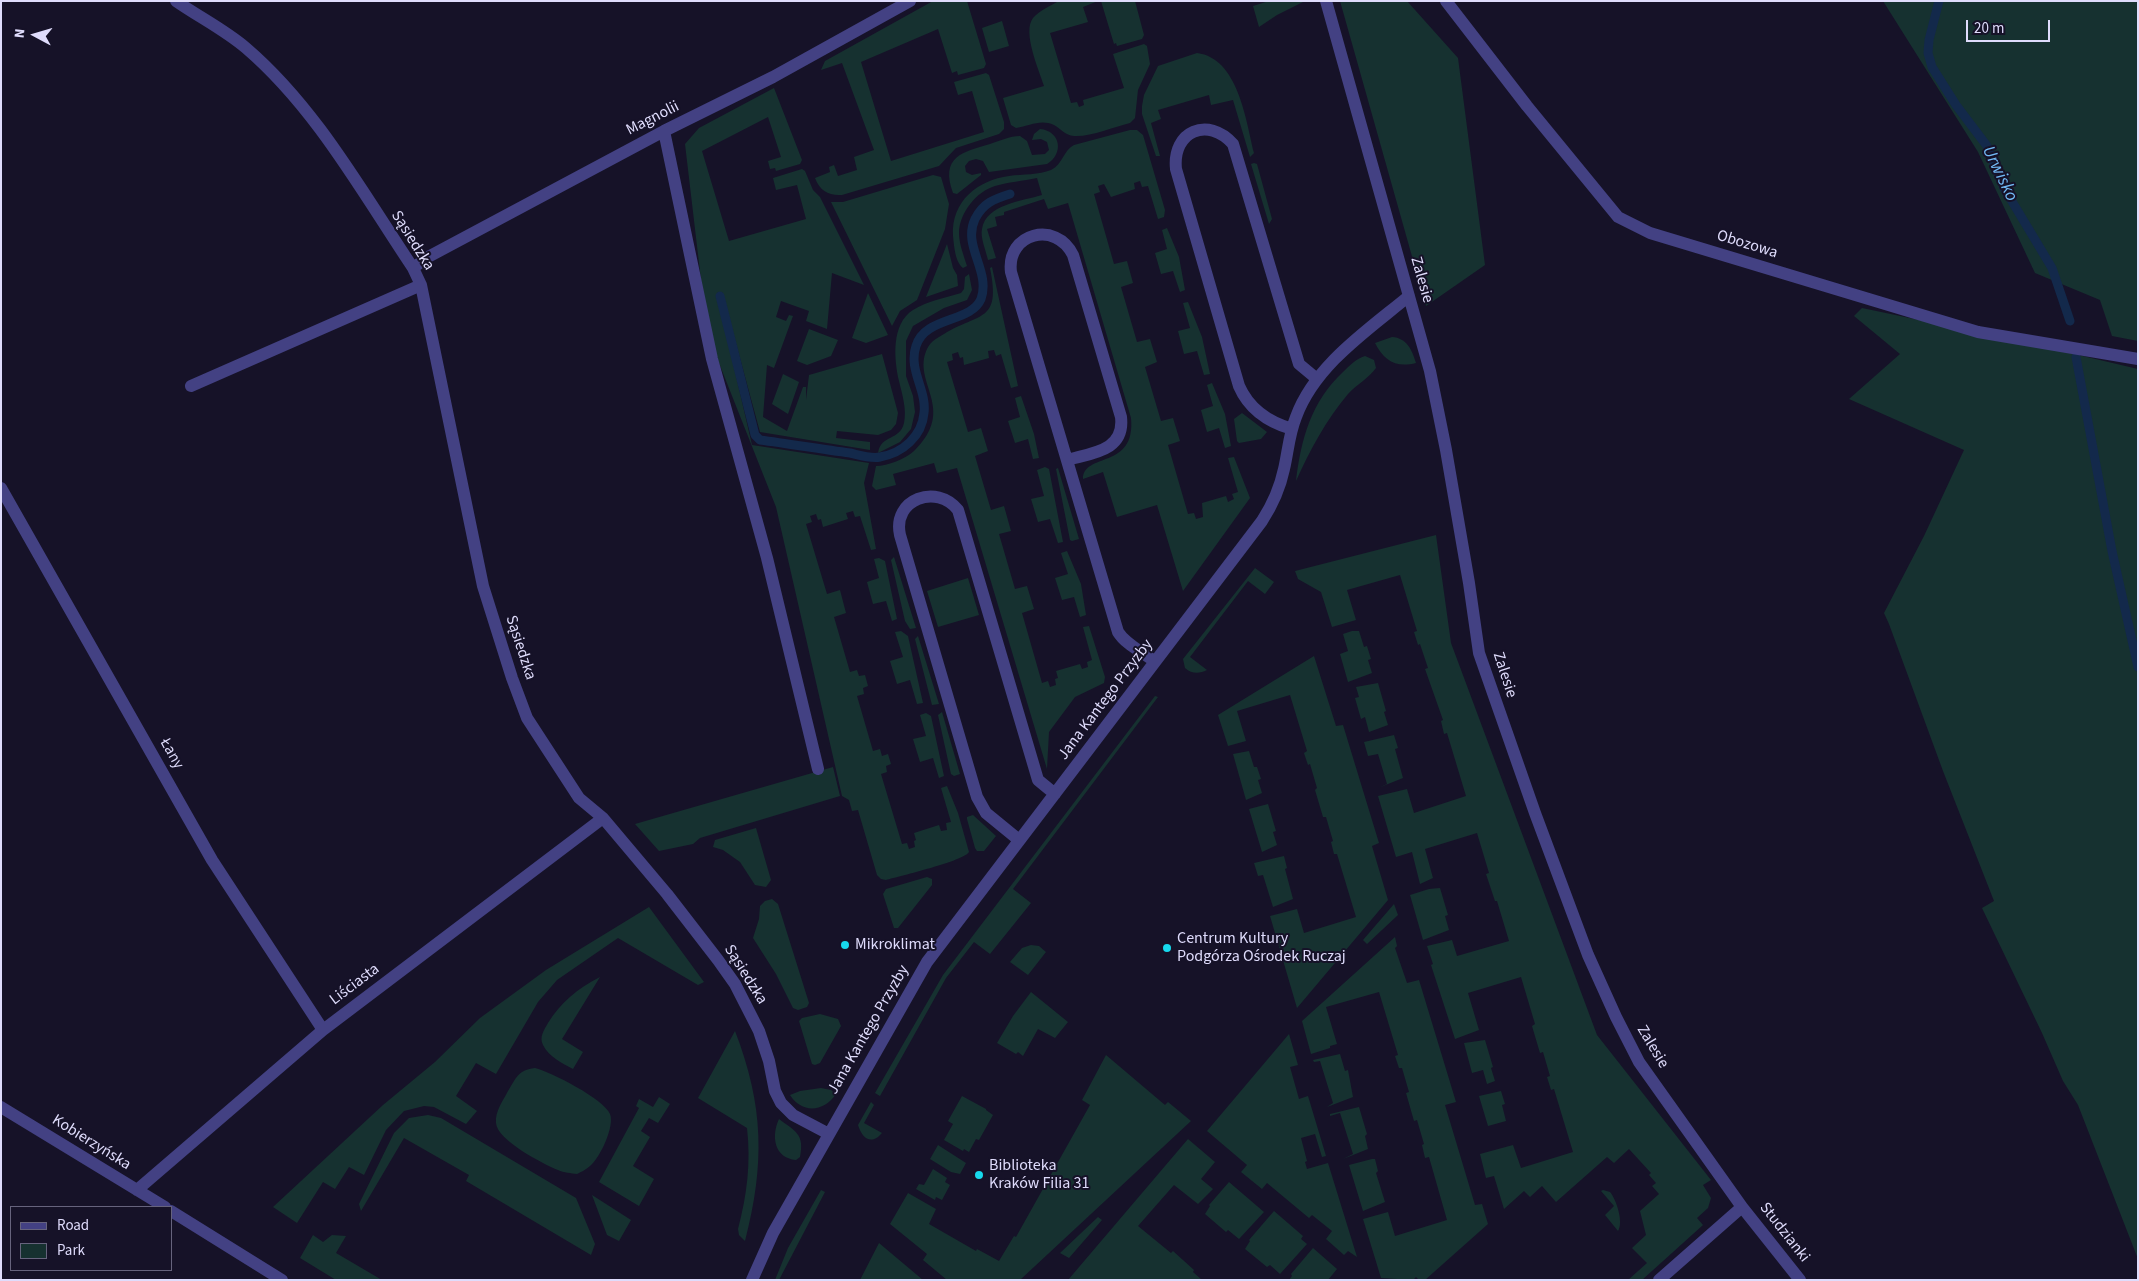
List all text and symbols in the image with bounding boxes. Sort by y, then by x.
north arrow [10,10,60,60]
scale bar [1969,10,2053,42]
text: 20 m [1974,18,2004,39]
text: N [10,28,31,39]
street label: Magnolii [623,97,683,141]
water label: Urwisko [1976,143,2022,205]
street label: Sąsiedzka [386,208,438,274]
street label: Obozowa [1714,227,1780,263]
street label: Zalesie [1405,255,1437,305]
street label: Sąsiedzka [501,613,539,683]
street label: Jana Kantego Przyzby [1054,636,1158,764]
street label: Zalesie [1488,650,1520,700]
street label: Łany [155,735,187,773]
place label: Centrum Kultury Podgórza Ośrodek Ruczaj [1177,929,1346,967]
place label: Mikroklimat [855,935,935,955]
marker: Mikroklimat [839,939,851,951]
street label: Sąsiedzka [719,942,771,1008]
marker: Centrum Kultury Podgórza Ośrodek Ruczaj [1161,942,1173,954]
street label: Liściasta [326,960,384,1010]
street label: Jana Kantego Przyzby [824,962,914,1098]
street label: Zalesie [1632,1022,1672,1072]
street label: Kobierzyńska [48,1111,134,1175]
place label: Biblioteka Kraków Filia 31 [989,1156,1089,1194]
marker: Biblioteka Kraków Filia 31 [973,1169,985,1181]
street label: Studzianki [1755,1199,1813,1267]
legend [10,1206,172,1271]
text: Road [57,1215,89,1236]
text: Park [57,1240,85,1261]

